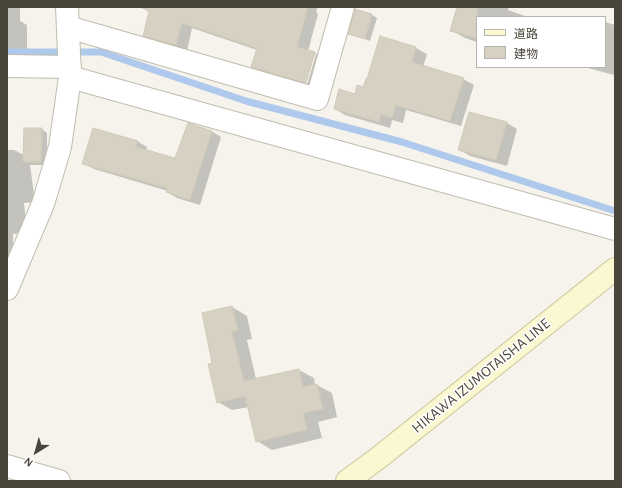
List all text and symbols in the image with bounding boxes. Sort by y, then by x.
legend [476,16,606,68]
text: 道路 [514,28,538,40]
text: 建物 [514,48,538,60]
street label: HIKAWA IZUMOTAISHA LINE [408,315,554,437]
north arrow [16,432,56,472]
text: N [22,455,35,469]

